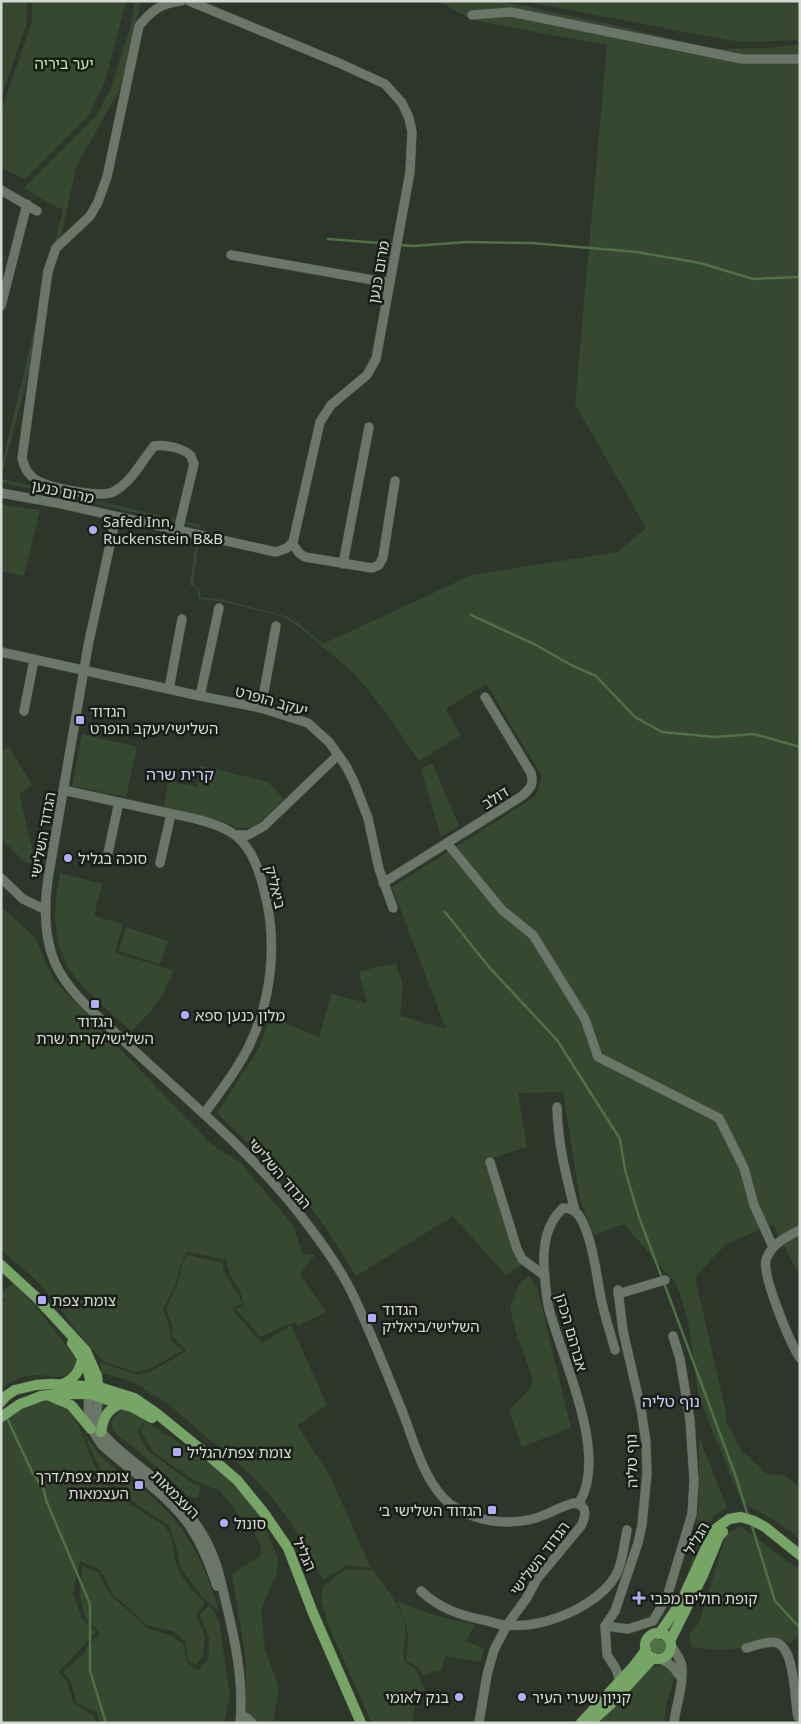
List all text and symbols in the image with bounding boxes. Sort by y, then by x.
park label: יער ביריה [34,53,94,73]
street label: מרום כנען [363,239,393,305]
street label: מרום כנען [30,475,96,507]
place label: Safed Inn, Ruckenstein B&B [103,511,223,548]
marker: Safed Inn, Ruckenstein B&B [87,524,99,536]
street label: יעקב הופרט [233,680,311,720]
place label: הגדוד השלישי/יעקב הופרט [90,701,218,738]
marker: הגדוד השלישי/יעקב הופרט [74,714,86,726]
district label: קרית שרה [146,763,214,785]
street label: דולב [478,781,512,813]
street label: הגדוד השלישי [25,790,59,880]
place label: סוכה בגליל [78,848,147,868]
marker: סוכה בגליל [62,852,74,864]
street label: ביאליק [261,863,291,911]
marker: הגדוד השלישי/קרית שרת [89,998,101,1010]
place label: מלון כנען ספא [195,1005,285,1025]
marker: מלון כנען ספא [179,1009,191,1021]
place label: הגדוד השלישי/קרית שרת [36,1011,154,1048]
street label: הגדוד השלישי [244,1133,316,1213]
place label: צומת צפת [52,1290,116,1310]
street label: אברהם הכהן [551,1291,593,1373]
marker: צומת צפת [36,1294,48,1306]
place label: הגדוד השלישי/ביאליק [382,1299,480,1336]
marker: הגדוד השלישי/ביאליק [366,1312,378,1324]
district label: נוף טליה [642,1390,700,1412]
street label: נוף טליה [621,1434,641,1488]
place label: צומת צפת/הגליל [187,1442,292,1462]
marker: צומת צפת/הגליל [171,1446,183,1458]
street label: העצמאות [147,1465,205,1523]
place label: צומת צפת/דרך העצמאות [36,1466,129,1503]
marker: צומת צפת/דרך העצמאות [133,1479,145,1491]
place label: הגדוד השלישי ב׳ [379,1500,482,1520]
marker: הגדוד השלישי ב׳ [486,1504,498,1516]
place label: סונול [234,1513,266,1533]
marker: סונול [218,1517,230,1529]
street label: הגדוד השלישי [505,1517,573,1599]
street label: הגליל [679,1518,713,1558]
street label: הגליל [289,1534,321,1574]
place label: קופת חולים מכבי [650,1588,758,1608]
marker: קופת חולים מכבי [632,1591,646,1605]
place label: בנק לאומי [385,1687,449,1707]
place label: קניון שערי העיר [532,1687,631,1707]
marker: בנק לאומי [453,1691,465,1703]
marker: קניון שערי העיר [516,1691,528,1703]

